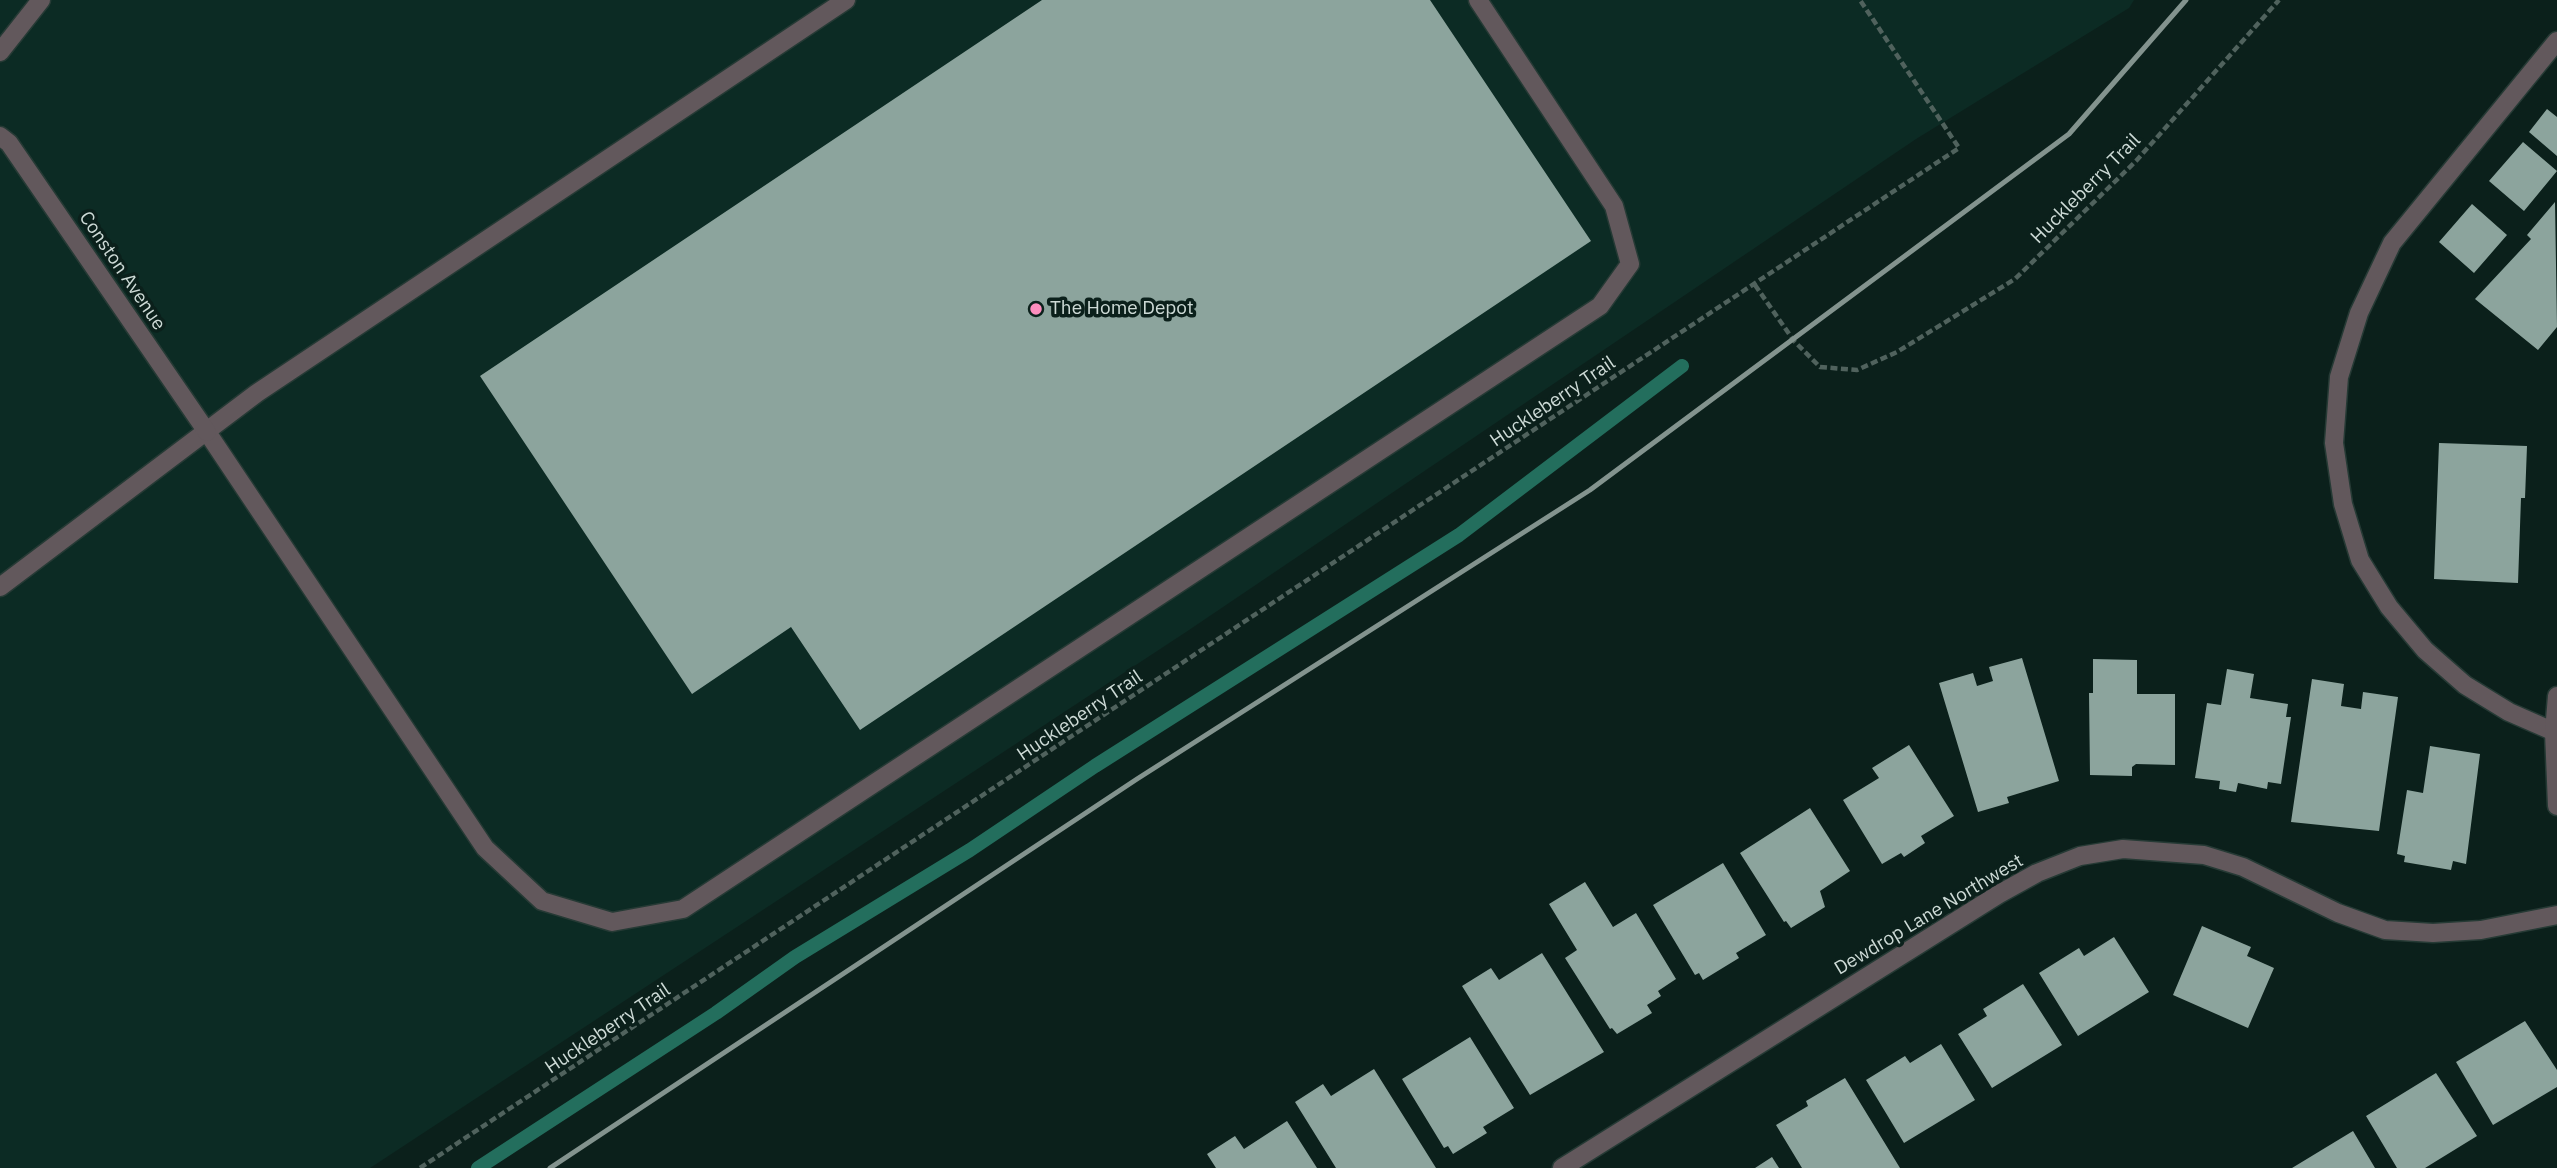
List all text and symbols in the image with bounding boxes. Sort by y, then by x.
street label: Huckleberry Trail [2026,129,2146,249]
street label: Conston Avenue [74,207,170,335]
place label: The Home Depot [1050,298,1194,320]
marker: The Home Depot [1028,301,1044,317]
street label: Huckleberry Trail [1486,352,1620,452]
street label: Huckleberry Trail [1013,666,1147,766]
street label: Dewdrop Lane Northwest [1830,850,2028,980]
street label: Huckleberry Trail [541,979,675,1079]

